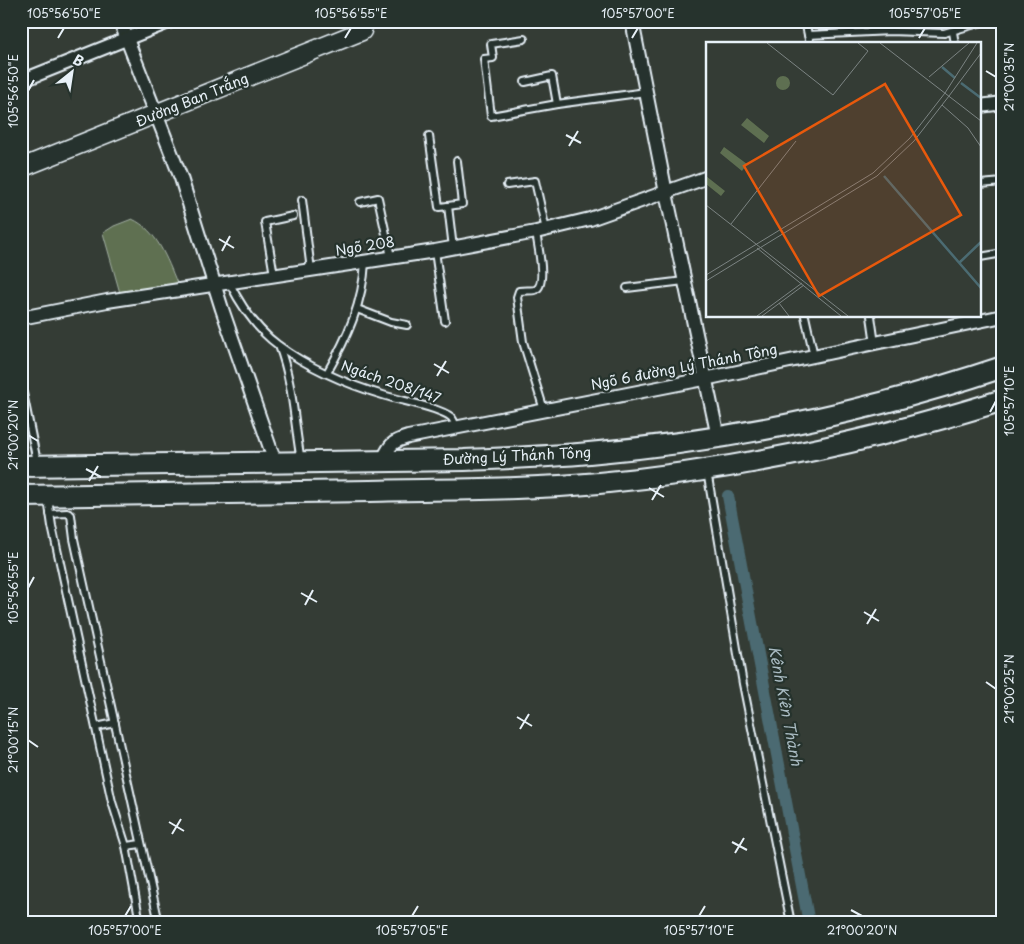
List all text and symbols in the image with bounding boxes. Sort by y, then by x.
text: 105°56'50"E [27,4,101,22]
text: 105°56'55"E [314,4,388,22]
text: 105°57'00"E [601,4,675,22]
text: 105°57'05"E [889,4,961,22]
inset map [706,42,982,318]
text: 21°00'35"N [1000,43,1018,112]
north arrow [48,48,98,98]
text: B [69,49,88,72]
text: 105°56'50"E [4,54,22,128]
street label: Đường Ban Trắng [132,67,251,132]
street label: Ngõ 208 [334,230,396,261]
street label: Ngõ 6 đường Lý Thánh Tông [589,338,779,395]
street label: Ngách 208/147 [338,355,444,409]
text: 105°57'10"E [1000,366,1018,436]
text: 21°00'20"N [4,400,22,470]
street label: Đường Lý Thánh Tông [442,441,592,470]
text: 105°56'55"E [4,551,22,625]
water label: Kênh Kiên Thành [764,644,809,768]
text: 21°00'25"N [1000,654,1018,724]
text: 21°00'15"N [4,707,22,773]
text: 105°57'00"E [88,921,162,939]
text: 105°57'05"E [376,921,448,939]
text: 105°57'10"E [664,921,734,939]
text: 21°00'20"N [827,921,897,939]

